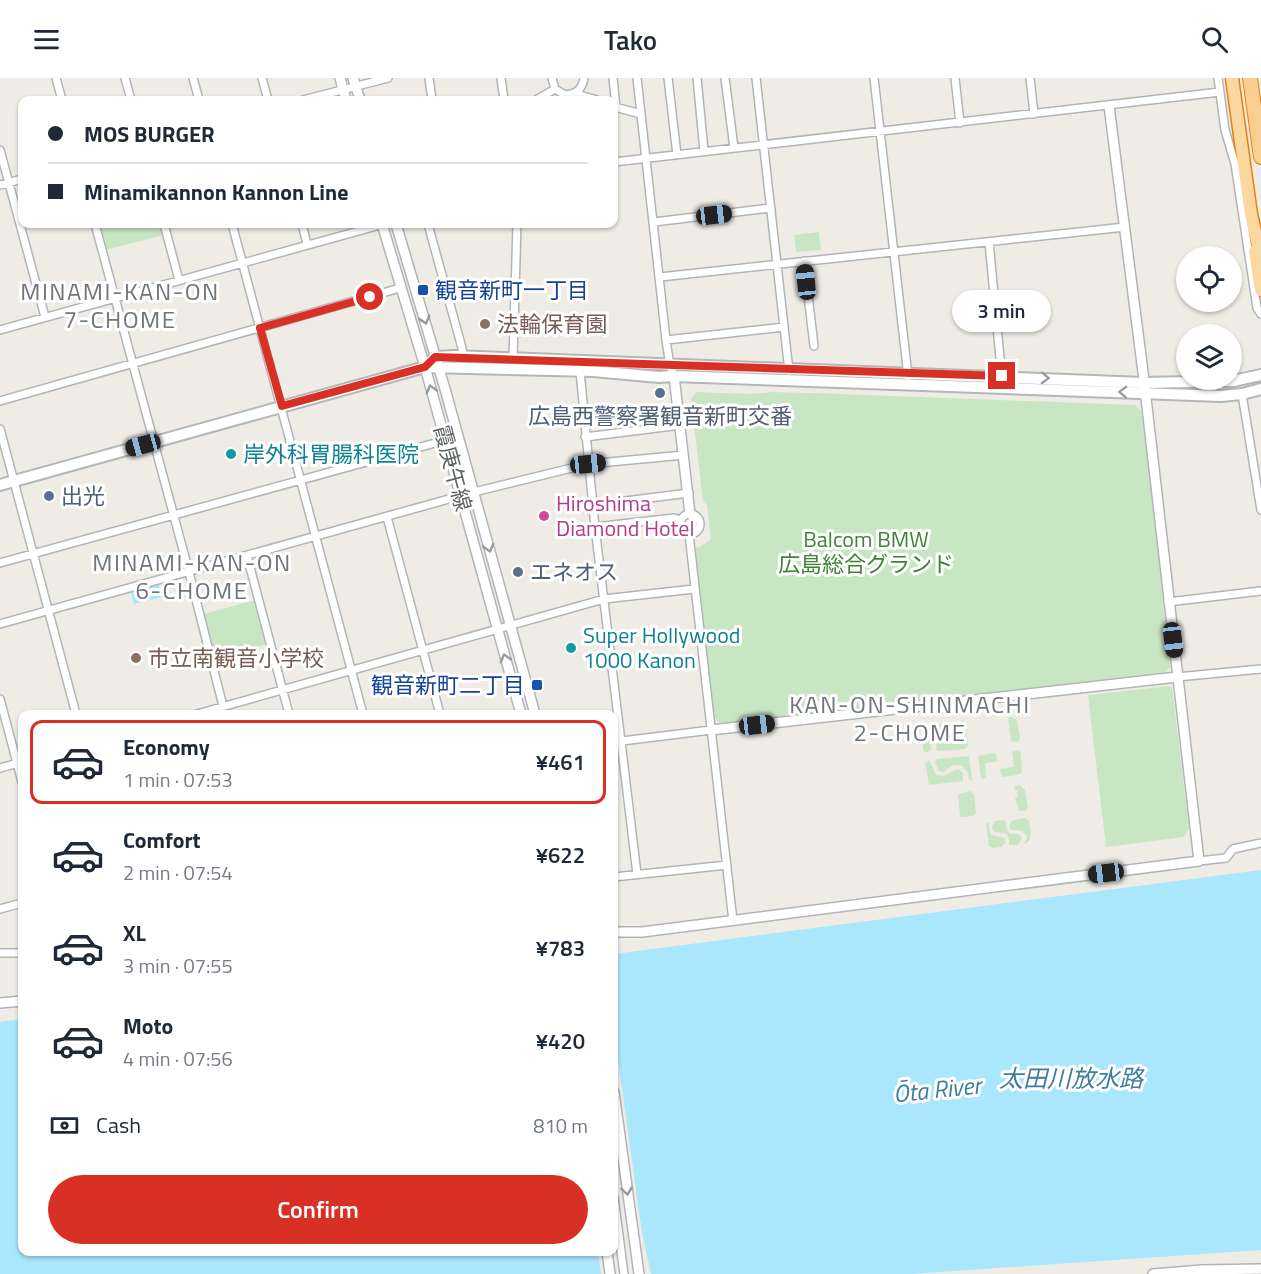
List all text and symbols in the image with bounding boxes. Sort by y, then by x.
text: Tako [604,19,657,60]
icon: menu [30,23,63,56]
icon: search [1198,23,1231,56]
text: MOS BURGER [84,117,215,151]
text: Minamikannon Kannon Line [84,175,348,209]
car [695,204,733,226]
map controls [1176,246,1242,390]
button: locate [1176,246,1242,312]
car [795,263,817,301]
district label: MINAMI-KAN-ON 7-CHOME [20,273,220,337]
place label: 観音新町一丁目 [435,273,589,307]
route start [356,283,383,310]
marker: 観音新町一丁目 [416,283,430,297]
callout: 3 min [952,289,1052,331]
text: 3 min [977,295,1026,326]
place label: 法輪保育園 [497,307,607,341]
one-way arrow [417,314,430,325]
marker: 法輪保育園 [478,317,492,331]
button: layers [1176,324,1242,390]
route end [988,362,1015,389]
one-way arrow [1041,372,1050,385]
one-way arrow [426,384,438,395]
marker: 広島西警察署観音新町交番 [653,386,667,400]
one-way arrow [1118,386,1127,398]
place label: 広島西警察署観音新町交番 [528,399,792,433]
street label: 霞庚午線 [425,421,481,515]
car [123,432,163,458]
place label: 岸外科胃腸科医院 [243,437,419,471]
marker: 岸外科胃腸科医院 [224,447,238,461]
car [569,453,607,475]
place label: 出光 [61,479,105,513]
place label: Hiroshima Diamond Hotel [556,486,695,545]
marker: 出光 [42,489,56,503]
marker: Hiroshima Diamond Hotel [537,509,551,523]
park label: Balcom BMW 広島総合グランド [778,522,954,581]
one-way arrow [482,543,495,553]
district label: MINAMI-KAN-ON 6-CHOME [92,544,292,608]
place label: エネオス [530,555,618,589]
marker: エネオス [511,565,525,579]
place label: Super Hollywood 1000 Kanon [583,618,740,677]
car [1162,621,1184,659]
place label: 市立南観音小学校 [148,641,324,675]
marker: Super Hollywood 1000 Kanon [564,641,578,655]
marker: 市立南観音小学校 [129,651,143,665]
one-way arrow [500,653,512,664]
place label: 観音新町二丁目 [371,668,525,702]
marker: 観音新町二丁目 [530,678,544,692]
district label: KAN-ON-SHINMACHI 2-CHOME [789,686,1031,750]
car [738,714,776,736]
text: Economy [123,730,210,764]
icon: car [51,735,105,789]
text: ¥461 [536,745,585,779]
text: 1 min · 07:53 [123,764,233,795]
text: Comfort [123,823,201,857]
icon: car [51,828,105,882]
text: ¥622 [536,838,585,872]
text: 2 min · 07:54 [123,857,233,888]
car [1087,862,1125,884]
text: XL [123,916,146,950]
icon: car [51,921,105,975]
text: ¥783 [536,931,585,965]
text: 3 min · 07:55 [123,950,233,981]
text: Moto [123,1009,173,1043]
icon: car [51,1014,105,1068]
text: ¥420 [536,1024,585,1058]
text: 4 min · 07:56 [123,1043,233,1074]
water label: 太田川放水路 [999,1060,1145,1096]
water label: Ōta River [891,1066,986,1111]
text: Cash [96,1108,141,1142]
icon: cash [48,1109,81,1142]
text: 810 m [533,1110,588,1141]
button: Confirm [48,1175,588,1244]
one-way arrow [621,1187,633,1196]

